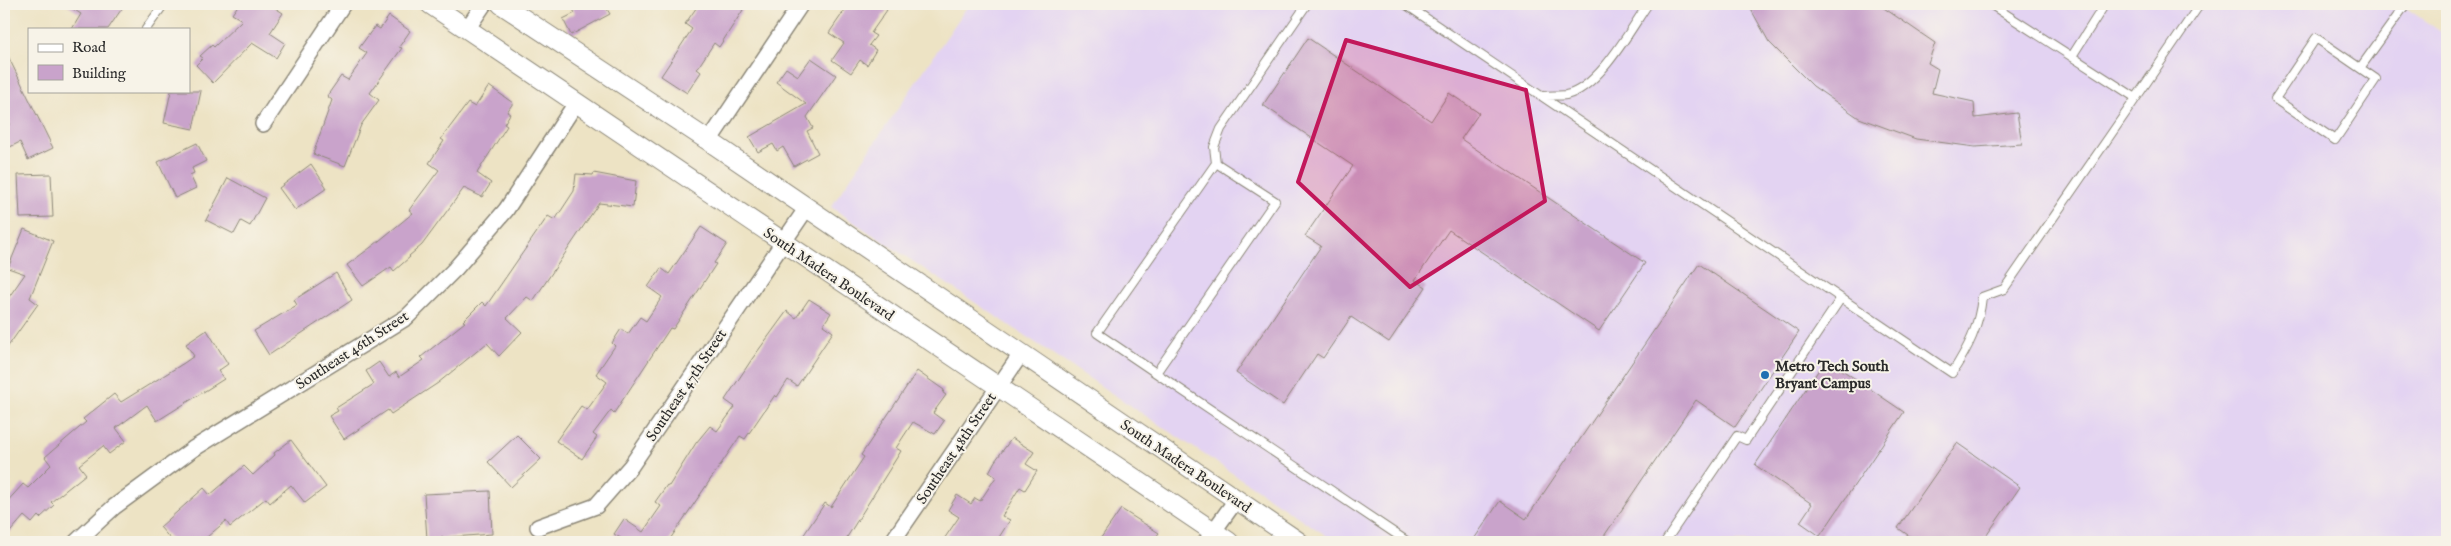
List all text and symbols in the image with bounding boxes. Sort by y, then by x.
legend [28,28,190,92]
text: Road [72,38,107,57]
text: Building [72,64,127,83]
street label: South Madera Boulevard [760,224,899,326]
street label: Southeast 46th Street [292,307,412,394]
street label: Southeast 47th Street [642,326,731,445]
place label: Metro Tech South Bryant Campus [1775,357,1890,393]
marker: Metro Tech South Bryant Campus [1759,369,1771,381]
street label: Southeast 48th Street [912,389,1001,508]
street label: South Madera Boulevard [1117,416,1256,518]

